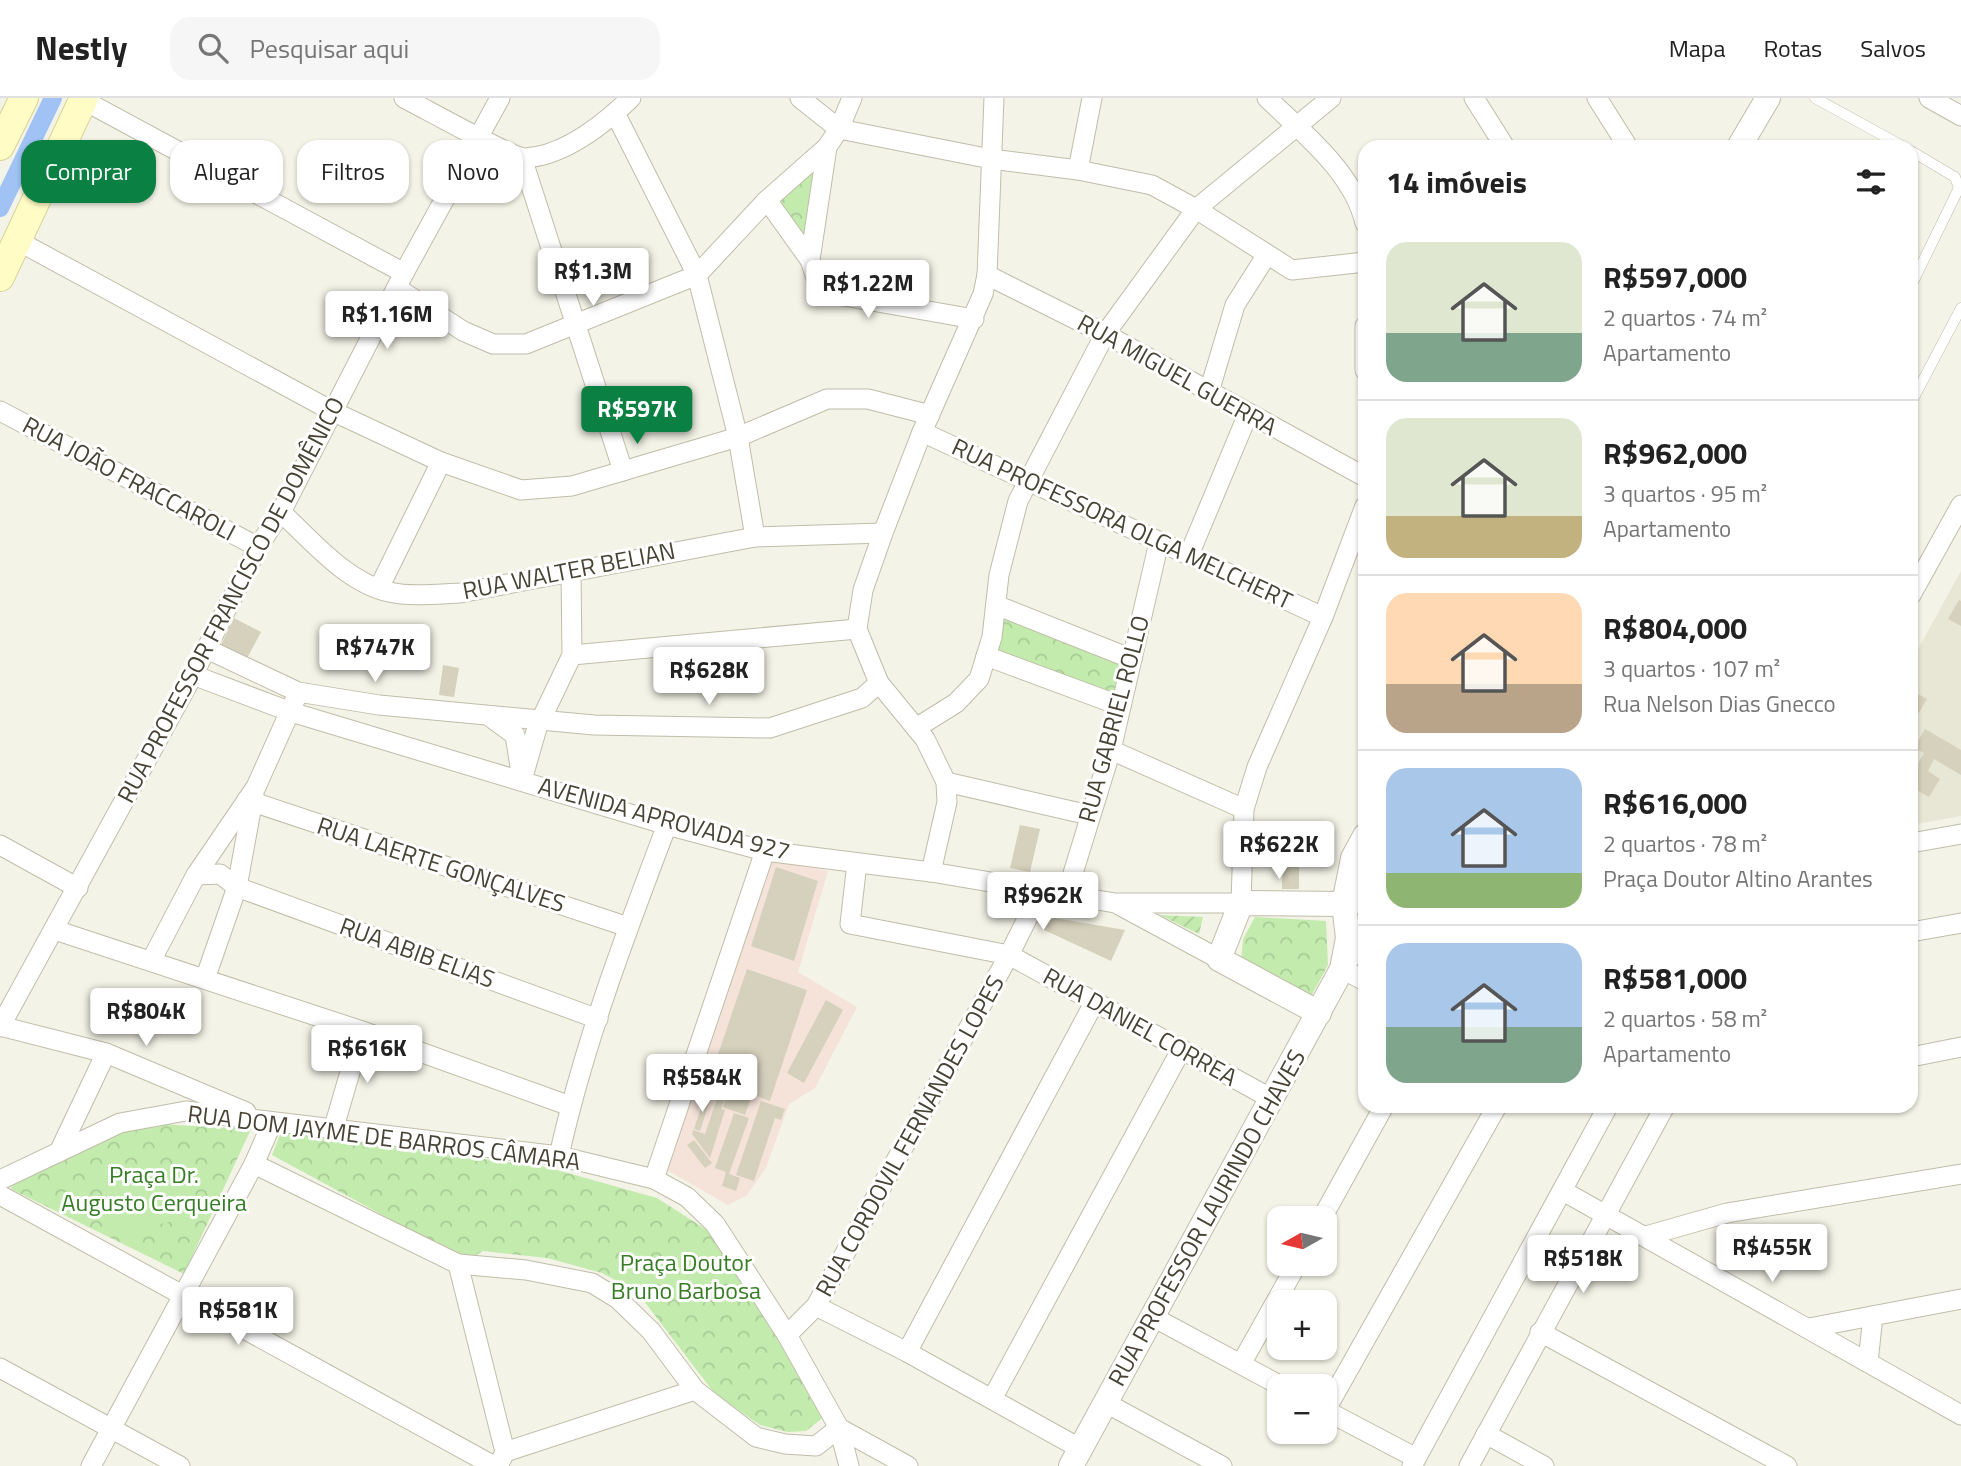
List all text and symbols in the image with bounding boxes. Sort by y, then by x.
search box [170,17,660,80]
text: Nestly [35,23,128,73]
icon: search [194,29,232,67]
text: Pesquisar aqui [250,29,409,68]
text: Mapa [1669,30,1725,66]
text: Rotas [1763,30,1822,66]
text: Salvos [1860,30,1926,66]
chip: Comprar [21,140,156,203]
chip: Alugar [170,140,283,203]
chip: Filtros [297,140,409,203]
chip: Novo [423,140,523,203]
text: 14 imóveis [1386,159,1527,205]
icon: filters [1852,163,1890,201]
pin: R$1.3M [536,248,650,308]
text: R$1.3M [554,253,632,288]
text: R$597,000 [1603,254,1747,300]
pin: R$1.22M [803,260,933,320]
text: R$1.22M [822,265,914,300]
icon: home [1442,270,1526,354]
pin: R$1.16M [322,292,452,351]
text: R$1.16M [341,296,433,331]
text: 2 quartos · 74 m² [1603,300,1767,335]
street label: RUA MIGUEL GUERRA [1071,304,1284,444]
text: Apartamento [1603,335,1731,370]
pin: R$597K [580,386,694,446]
street label: RUA PROFESSOR FRANCISCO DE DOMÊNICO [107,390,353,809]
text: R$597K [597,391,677,426]
street label: RUA JOÃO FRACCAROLI [16,407,242,550]
street label: RUA PROFESSORA OLGA MELCHERT [946,428,1299,618]
text: R$962,000 [1603,430,1747,476]
icon: home [1442,446,1526,530]
text: 3 quartos · 95 m² [1603,476,1767,511]
text: Apartamento [1603,511,1731,546]
street label: RUA WALTER BELIAN [459,532,678,608]
text: R$804,000 [1603,605,1747,651]
street label: RUA GABRIEL ROLLO [1068,611,1158,826]
icon: home [1442,621,1526,705]
pin: R$747K [318,624,432,684]
text: R$747K [335,629,415,664]
pin: R$628K [652,648,766,707]
text: 3 quartos · 107 m² [1603,651,1780,686]
text: R$628K [669,652,749,687]
text: Rua Nelson Dias Gnecco [1603,686,1836,721]
street label: AVENIDA APROVADA 927 [534,767,794,869]
text: R$616,000 [1603,780,1747,826]
icon: home [1442,796,1526,880]
street label: RUA LAERTE GONÇALVES [313,807,570,921]
pin: R$622K [1222,822,1336,881]
text: R$622K [1239,826,1319,861]
text: 2 quartos · 78 m² [1603,826,1767,861]
text: Praça Doutor Altino Arantes [1603,861,1873,896]
pin: R$962K [986,872,1100,932]
text: R$962K [1003,877,1083,912]
street label: RUA ABIB ELIAS [335,907,500,997]
text: R$581,000 [1603,955,1747,1001]
street label: RUA DANIEL CORREA [1037,958,1244,1094]
street label: RUA CORDOVIL FERNANDES LOPES [806,968,1013,1303]
icon: home [1442,971,1526,1055]
pin: R$804K [89,988,203,1048]
text: R$804K [106,993,186,1028]
text: 2 quartos · 58 m² [1603,1001,1767,1036]
pin: R$616K [310,1026,424,1085]
text: R$616K [327,1030,407,1065]
text: Apartamento [1603,1036,1731,1071]
street label: RUA PROFESSOR LAURINDO CHAVES [1098,1043,1314,1392]
pin: R$584K [645,1054,759,1114]
text: R$584K [662,1059,742,1094]
street label: RUA DOM JAYME DE BARROS CÂMARA [186,1095,583,1179]
park label: Praça Dr. Augusto Cerqueira [61,1156,247,1220]
north arrow [1267,1206,1337,1276]
map controls [1267,1206,1337,1444]
pin: R$455K [1715,1224,1829,1284]
text: R$455K [1732,1229,1812,1264]
pin: R$518K [1526,1236,1640,1295]
text: R$518K [1543,1240,1623,1275]
park label: Praça Doutor Bruno Barbosa [611,1244,761,1308]
pin: R$581K [181,1288,295,1347]
button: + [1267,1290,1337,1360]
text: R$581K [198,1292,278,1327]
button: − [1267,1374,1337,1444]

